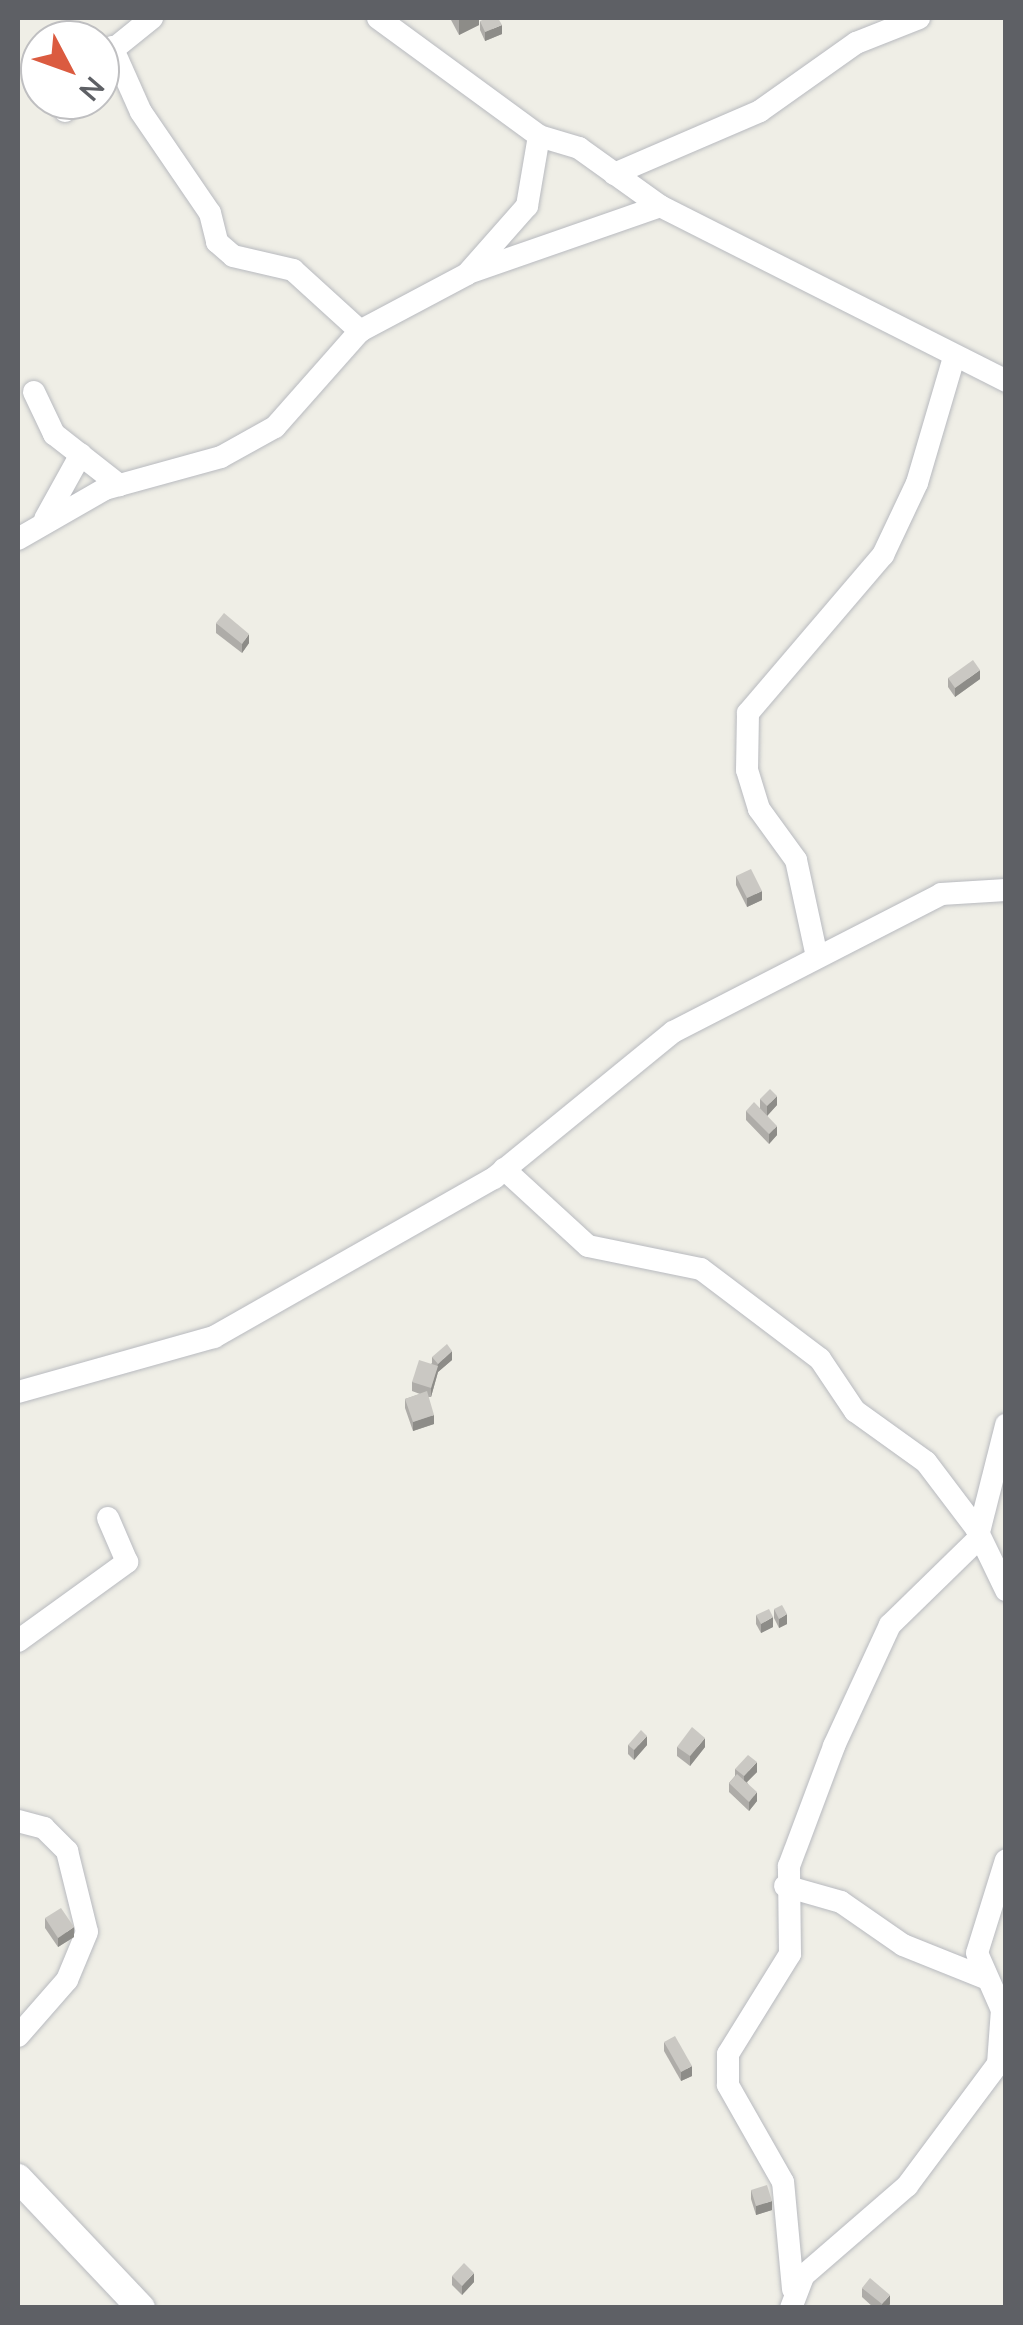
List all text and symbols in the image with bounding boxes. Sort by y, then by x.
north arrow [20,20,120,120]
text: N [70,68,112,109]

